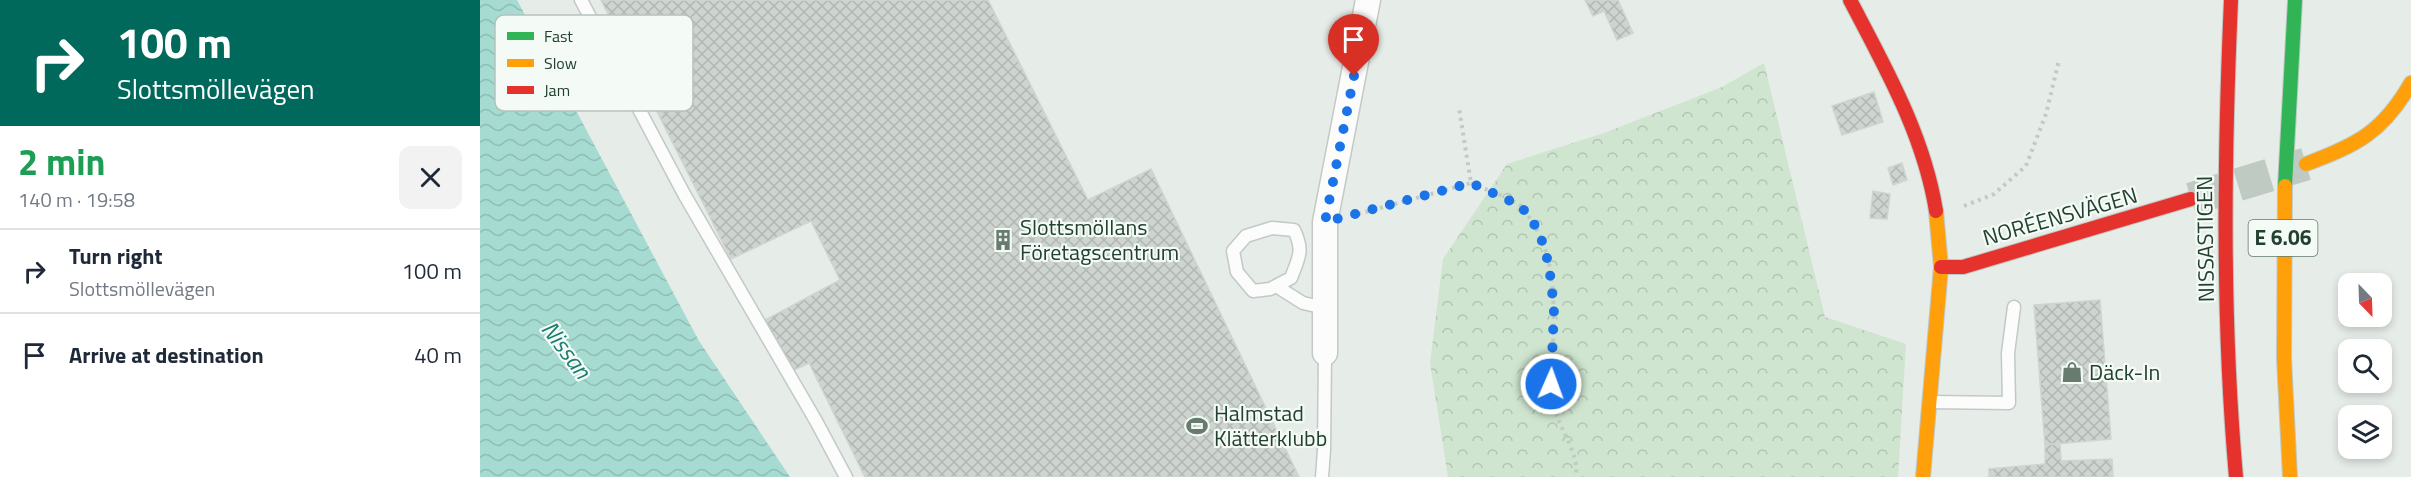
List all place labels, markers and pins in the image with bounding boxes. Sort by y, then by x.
pin [1328,14,1379,76]
place label: Slottsmöllans Företagscentrum [1020,210,1179,269]
building icon: Slottsmöllans Företagscentrum [991,228,1015,252]
place label: Däck-In [2089,355,2160,389]
shop icon: Däck-In [2060,360,2084,384]
place label: Halmstad Klätterklubb [1214,396,1327,455]
sports icon: Halmstad Klätterklubb [1185,414,1209,438]

